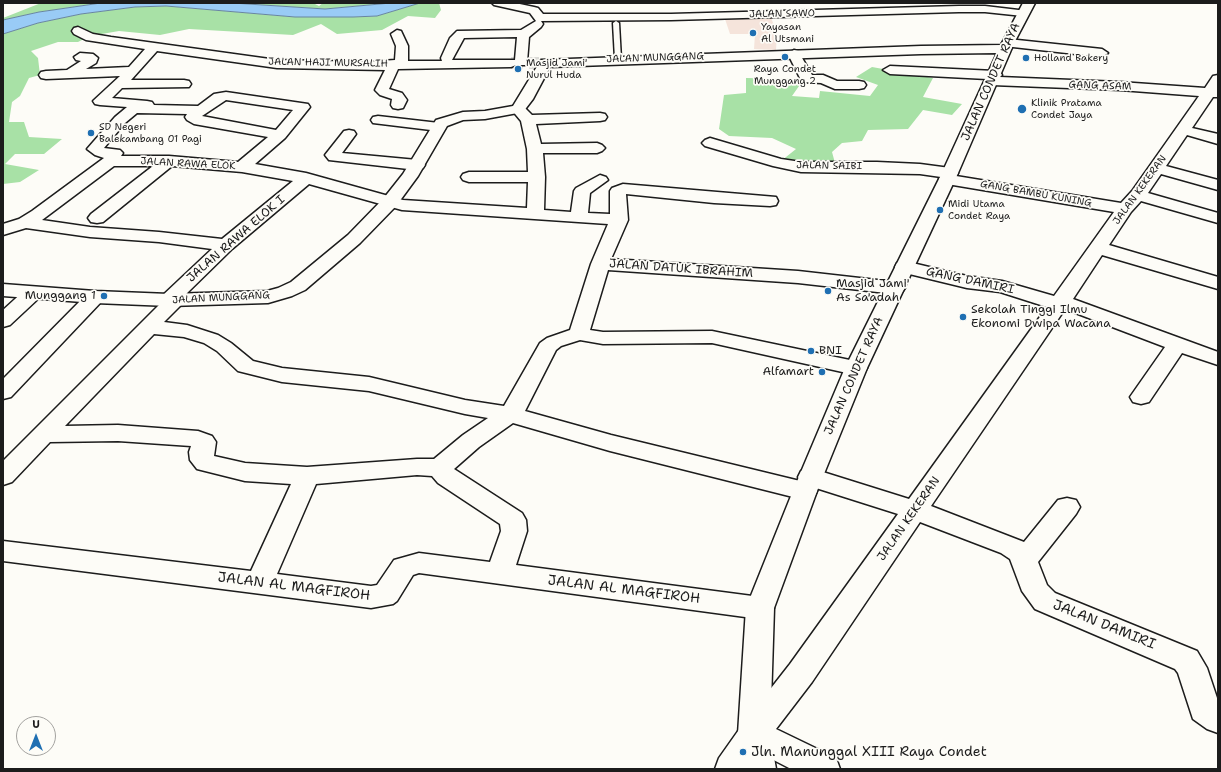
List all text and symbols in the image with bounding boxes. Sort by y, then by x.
street label: JALAN SAWO [749,7,815,21]
place label: Yayasan Al Utsmani [761,21,814,44]
street label: JALAN CONDET RAYA [959,21,1023,143]
marker: Yayasan Al Utsmani [748,28,758,38]
street label: JALAN MUNGGANG [606,50,704,66]
marker: Raya Condet Munggang 2 [780,52,790,62]
place label: Holland Bakery [1034,52,1108,64]
marker: Holland Bakery [1021,53,1031,63]
street label: JALAN HAJI MURSALIH [268,56,388,70]
place label: Masjid Jami' Nurul Huda [526,57,587,80]
place label: Raya Condet Munggang 2 [754,63,816,86]
marker: Masjid Jami' Nurul Huda [513,64,523,74]
street label: GANG ASAM [1068,79,1132,93]
place label: Klinik Pratama Condet Jaya [1031,97,1102,120]
marker: Klinik Pratama Condet Jaya [1016,103,1028,115]
place label: SD Negeri Balekambang 01 Pagi [99,121,202,144]
marker: SD Negeri Balekambang 01 Pagi [86,128,96,138]
street label: JALAN KEKERAN [1111,153,1169,227]
street label: JALAN RAWA ELOK [140,156,236,172]
street label: JALAN SAIBI [796,159,862,173]
street label: GANG BAMBU KUNING [979,178,1093,210]
street label: JALAN RAWA ELOK I [184,193,288,285]
place label: Midi Utama Condet Raya [948,198,1010,222]
marker: Midi Utama Condet Raya [935,205,945,215]
street label: JALAN DATUK IBRAHIM [608,257,754,281]
street label: GANG DAMIRI [925,265,1015,297]
place label: Masjid Jami' As Sa'adah [836,277,910,305]
marker: Masjid Jami' As Sa'adah [823,286,833,296]
place label: Munggang 1 [25,289,96,303]
street label: JALAN MUNGGANG [172,289,270,307]
marker: Munggang 1 [99,291,109,301]
place label: Sekolah Tinggi Ilmu Ekonomi Dwipa Wacana [971,303,1111,331]
marker: Sekolah Tinggi Ilmu Ekonomi Dwipa Wacana [958,312,968,322]
street label: JALAN CONDET RAYA [822,315,886,437]
place label: BNI [819,344,842,358]
marker: BNI [806,346,816,356]
place label: Alfamart [762,365,814,379]
marker: Alfamart [817,367,827,377]
street label: JALAN KEKERAN [875,474,943,564]
street label: JALAN AL MAGFIROH [217,569,371,605]
street label: JALAN AL MAGFIROH [547,572,701,608]
street label: JALAN DAMIRI [1050,597,1158,653]
north arrow [16,716,56,756]
text: U [32,717,40,732]
place label: Jln. Manunggal XIII Raya Condet [751,744,987,760]
marker: Jln. Manunggal XIII Raya Condet [738,747,748,757]

